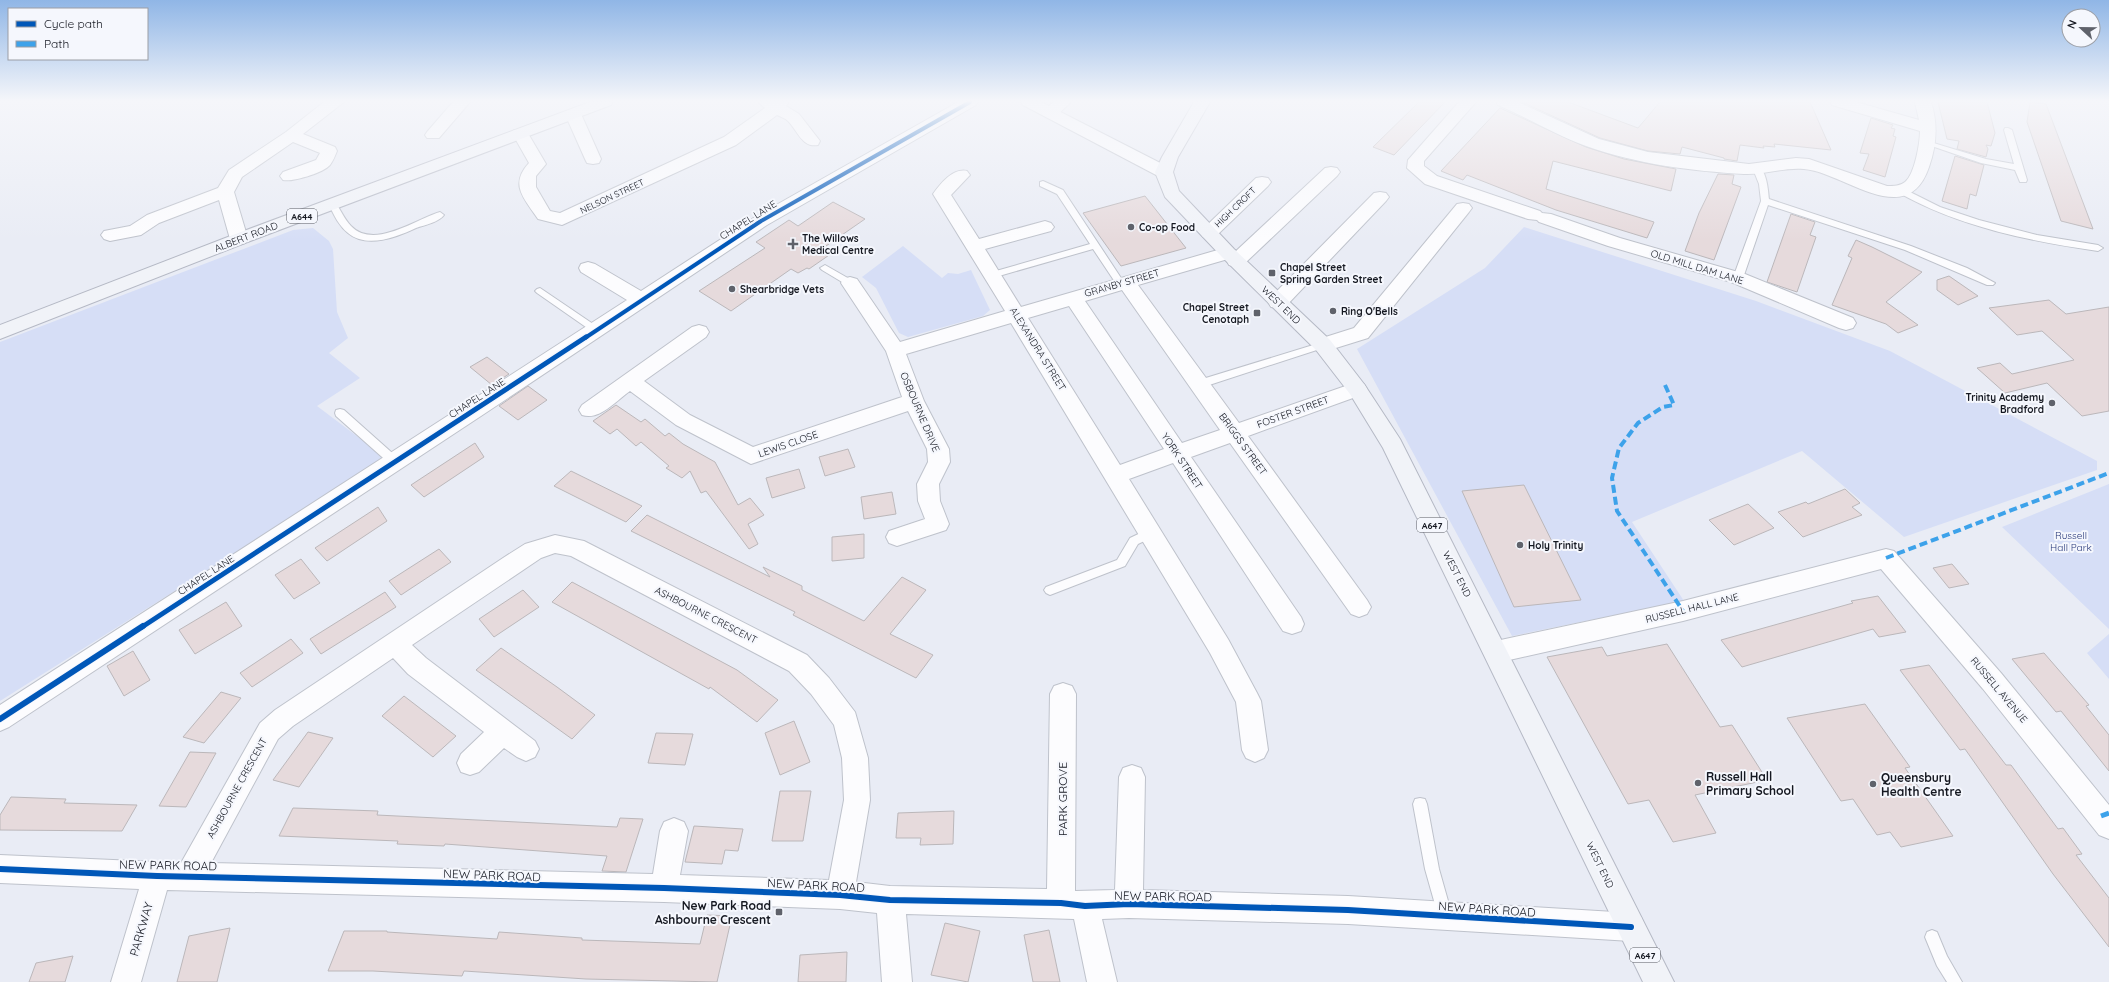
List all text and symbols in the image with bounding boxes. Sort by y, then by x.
legend [8,8,148,60]
north arrow [2061,8,2101,48]
text: Cycle path [44,16,103,31]
text: N [2064,18,2080,31]
text: Path [44,36,69,51]
street label: NELSON STREET [578,176,646,216]
street label: HIGH CROFT [1212,184,1258,229]
street label: CHAPEL LANE [717,197,779,243]
road number: A644 [287,209,317,223]
street label: ALBERT ROAD [212,219,280,255]
place label: Co-op Food [1139,221,1195,234]
marker: Co-op Food [1126,222,1136,232]
place label: The Willows Medical Centre [802,232,874,257]
marker: The Willows Medical Centre [787,238,799,250]
street label: OLD MILL DAM LANE [1649,247,1745,287]
place label: Chapel Street Spring Garden Street [1280,261,1383,286]
street label: GRANBY STREET [1083,266,1161,300]
marker: Chapel Street Spring Garden Street [1267,268,1277,278]
place label: Shearbridge Vets [740,283,824,296]
street label: WEST END [1259,283,1303,327]
marker: Shearbridge Vets [727,284,737,294]
place label: Chapel Street Cenotaph [1183,301,1249,326]
street label: ALEXANDRA STREET [1007,305,1069,393]
place label: Ring O'Bells [1341,305,1398,318]
marker: Ring O'Bells [1328,306,1338,316]
marker: Chapel Street Cenotaph [1252,308,1262,318]
street label: OSBOURNE DRIVE [897,370,943,454]
street label: CHAPEL LANE [446,375,508,421]
place label: Trinity Academy Bradford [1965,391,2044,416]
street label: FOSTER STREET [1255,393,1331,431]
marker: Trinity Academy Bradford [2047,398,2057,408]
street label: BRIGGS STREET [1216,410,1270,478]
street label: LEWIS CLOSE [756,428,820,460]
street label: YORK STREET [1158,430,1206,492]
road number: A647 [1417,518,1447,532]
park label: Russell Hall Park [2050,529,2092,554]
place label: Holy Trinity [1528,539,1583,552]
marker: Holy Trinity [1515,540,1525,550]
street label: WEST END [1440,549,1474,599]
street label: CHAPEL LANE [175,552,237,598]
street label: ASHBOURNE CRESCENT [653,584,759,646]
street label: RUSSELL HALL LANE [1644,590,1740,626]
street label: RUSSELL AVENUE [1968,654,2031,726]
street label: ASHBOURNE CRESCENT [204,735,270,841]
street label: PARK GROVE [1055,762,1070,836]
place label: Russell Hall Primary School [1706,769,1794,798]
place label: Queensbury Health Centre [1881,770,1962,799]
marker: Russell Hall Primary School [1693,778,1703,788]
marker: Queensbury Health Centre [1868,779,1878,789]
street label: WEST END [1583,840,1617,890]
street label: NEW PARK ROAD [119,857,217,873]
street label: NEW PARK ROAD [443,866,541,884]
street label: NEW PARK ROAD [767,875,866,895]
street label: NEW PARK ROAD [1114,888,1212,904]
place label: New Park Road Ashbourne Crescent [655,898,771,927]
street label: NEW PARK ROAD [1438,898,1537,920]
street label: PARKWAY [126,900,156,958]
marker: New Park Road Ashbourne Crescent [774,907,784,917]
road number: A647 [1630,948,1660,962]

